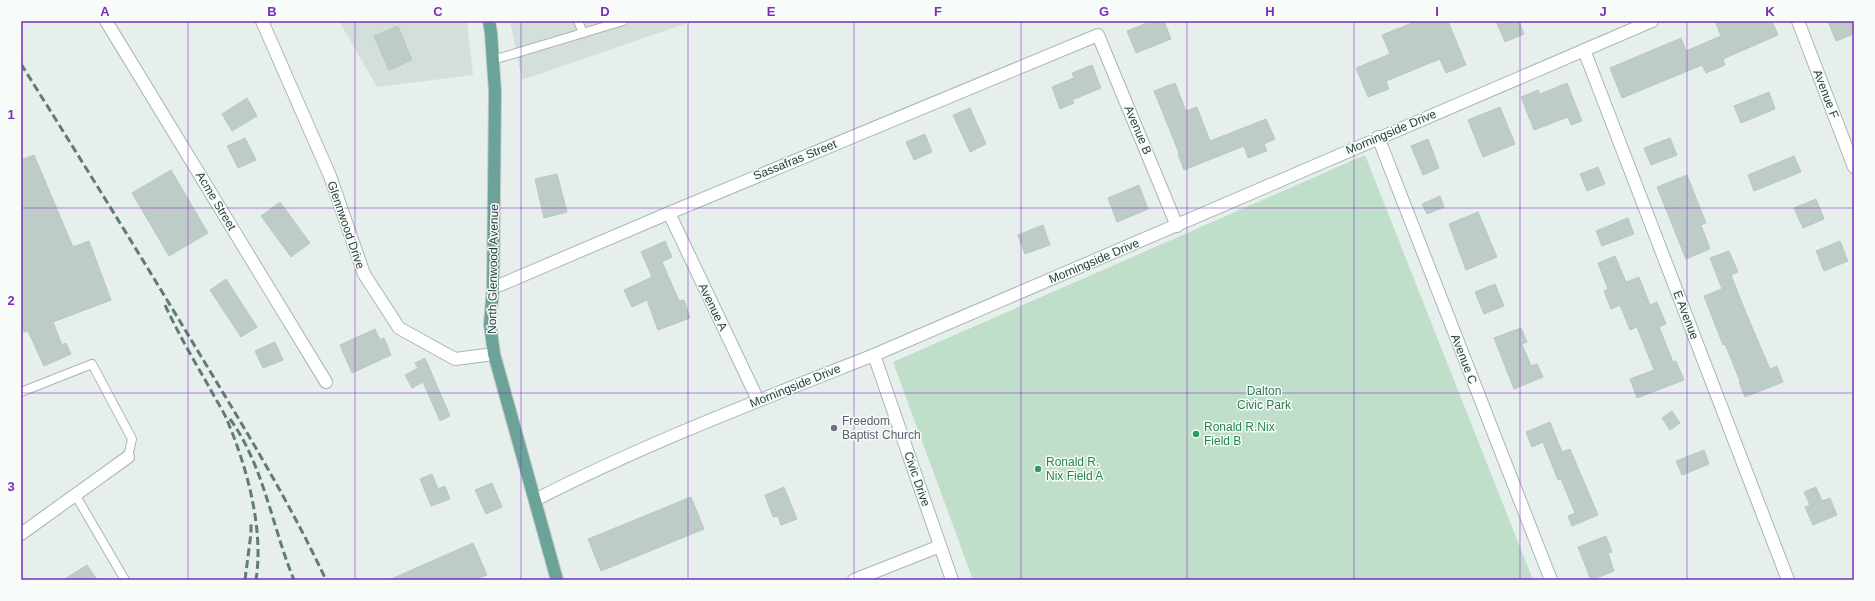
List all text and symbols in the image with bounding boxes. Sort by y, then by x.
text: A [100,4,110,19]
text: B [267,4,277,19]
text: C [433,4,443,19]
text: D [600,4,610,19]
text: E [767,4,776,19]
text: F [934,4,942,19]
text: G [1099,4,1109,19]
text: H [1265,4,1275,19]
text: I [1435,4,1439,19]
text: J [1599,4,1607,19]
text: K [1765,4,1775,19]
street label: Avenue F [1810,68,1842,120]
street label: Avenue B [1121,103,1155,157]
text: 1 [7,107,15,122]
street label: Morningside Drive [1344,107,1439,157]
street label: Sassafras Street [751,137,839,183]
street label: Acme Street [193,169,239,233]
street label: Glennwood Drive [324,179,368,271]
street label: North Glenwood Avenue [485,204,501,334]
street label: Morningside Drive [1047,236,1142,286]
street label: Avenue A [695,281,731,333]
street label: E Avenue [1670,289,1702,342]
text: 2 [7,293,15,308]
street label: Avenue C [1448,332,1480,386]
street label: Morningside Drive [748,361,843,411]
park label: Dalton Civic Park [1237,384,1292,412]
place label: Freedom Baptist Church [842,414,921,442]
place label: Ronald R.Nix Field B [1204,420,1275,448]
marker: Freedom Baptist Church [829,423,839,433]
marker: Ronald R.Nix Field B [1191,429,1201,439]
street label: Civic Drive [901,450,933,509]
place label: Ronald R. Nix Field A [1046,455,1103,483]
marker: Ronald R. Nix Field A [1033,464,1043,474]
text: 3 [7,479,15,494]

